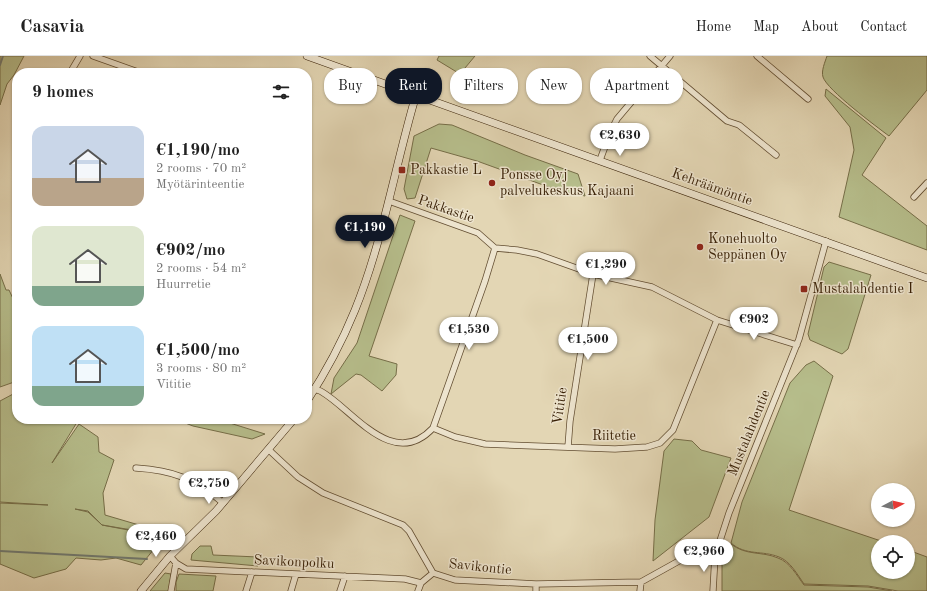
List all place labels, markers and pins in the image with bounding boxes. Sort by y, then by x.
pin: €2,630 [587,123,653,157]
place label: Pakkastie L [410,163,482,177]
marker: Pakkastie L [397,165,407,175]
place label: Ponsse Oyj palvelukeskus Kajaani [500,168,634,198]
marker: Ponsse Oyj palvelukeskus Kajaani [487,178,497,188]
pin: €1,190 [332,215,398,249]
place label: Konehuolto Seppänen Oy [708,232,788,262]
marker: Konehuolto Seppänen Oy [695,242,705,252]
pin: €1,290 [573,252,639,286]
place label: Mustalahdentie I [812,282,913,296]
marker: Mustalahdentie I [799,284,809,294]
pin: €902 [730,307,778,341]
pin: €1,530 [436,317,502,351]
pin: €1,500 [555,327,621,361]
pin: €2,750 [176,471,242,505]
pin: €2,460 [123,524,189,558]
pin: €2,960 [671,539,737,573]

